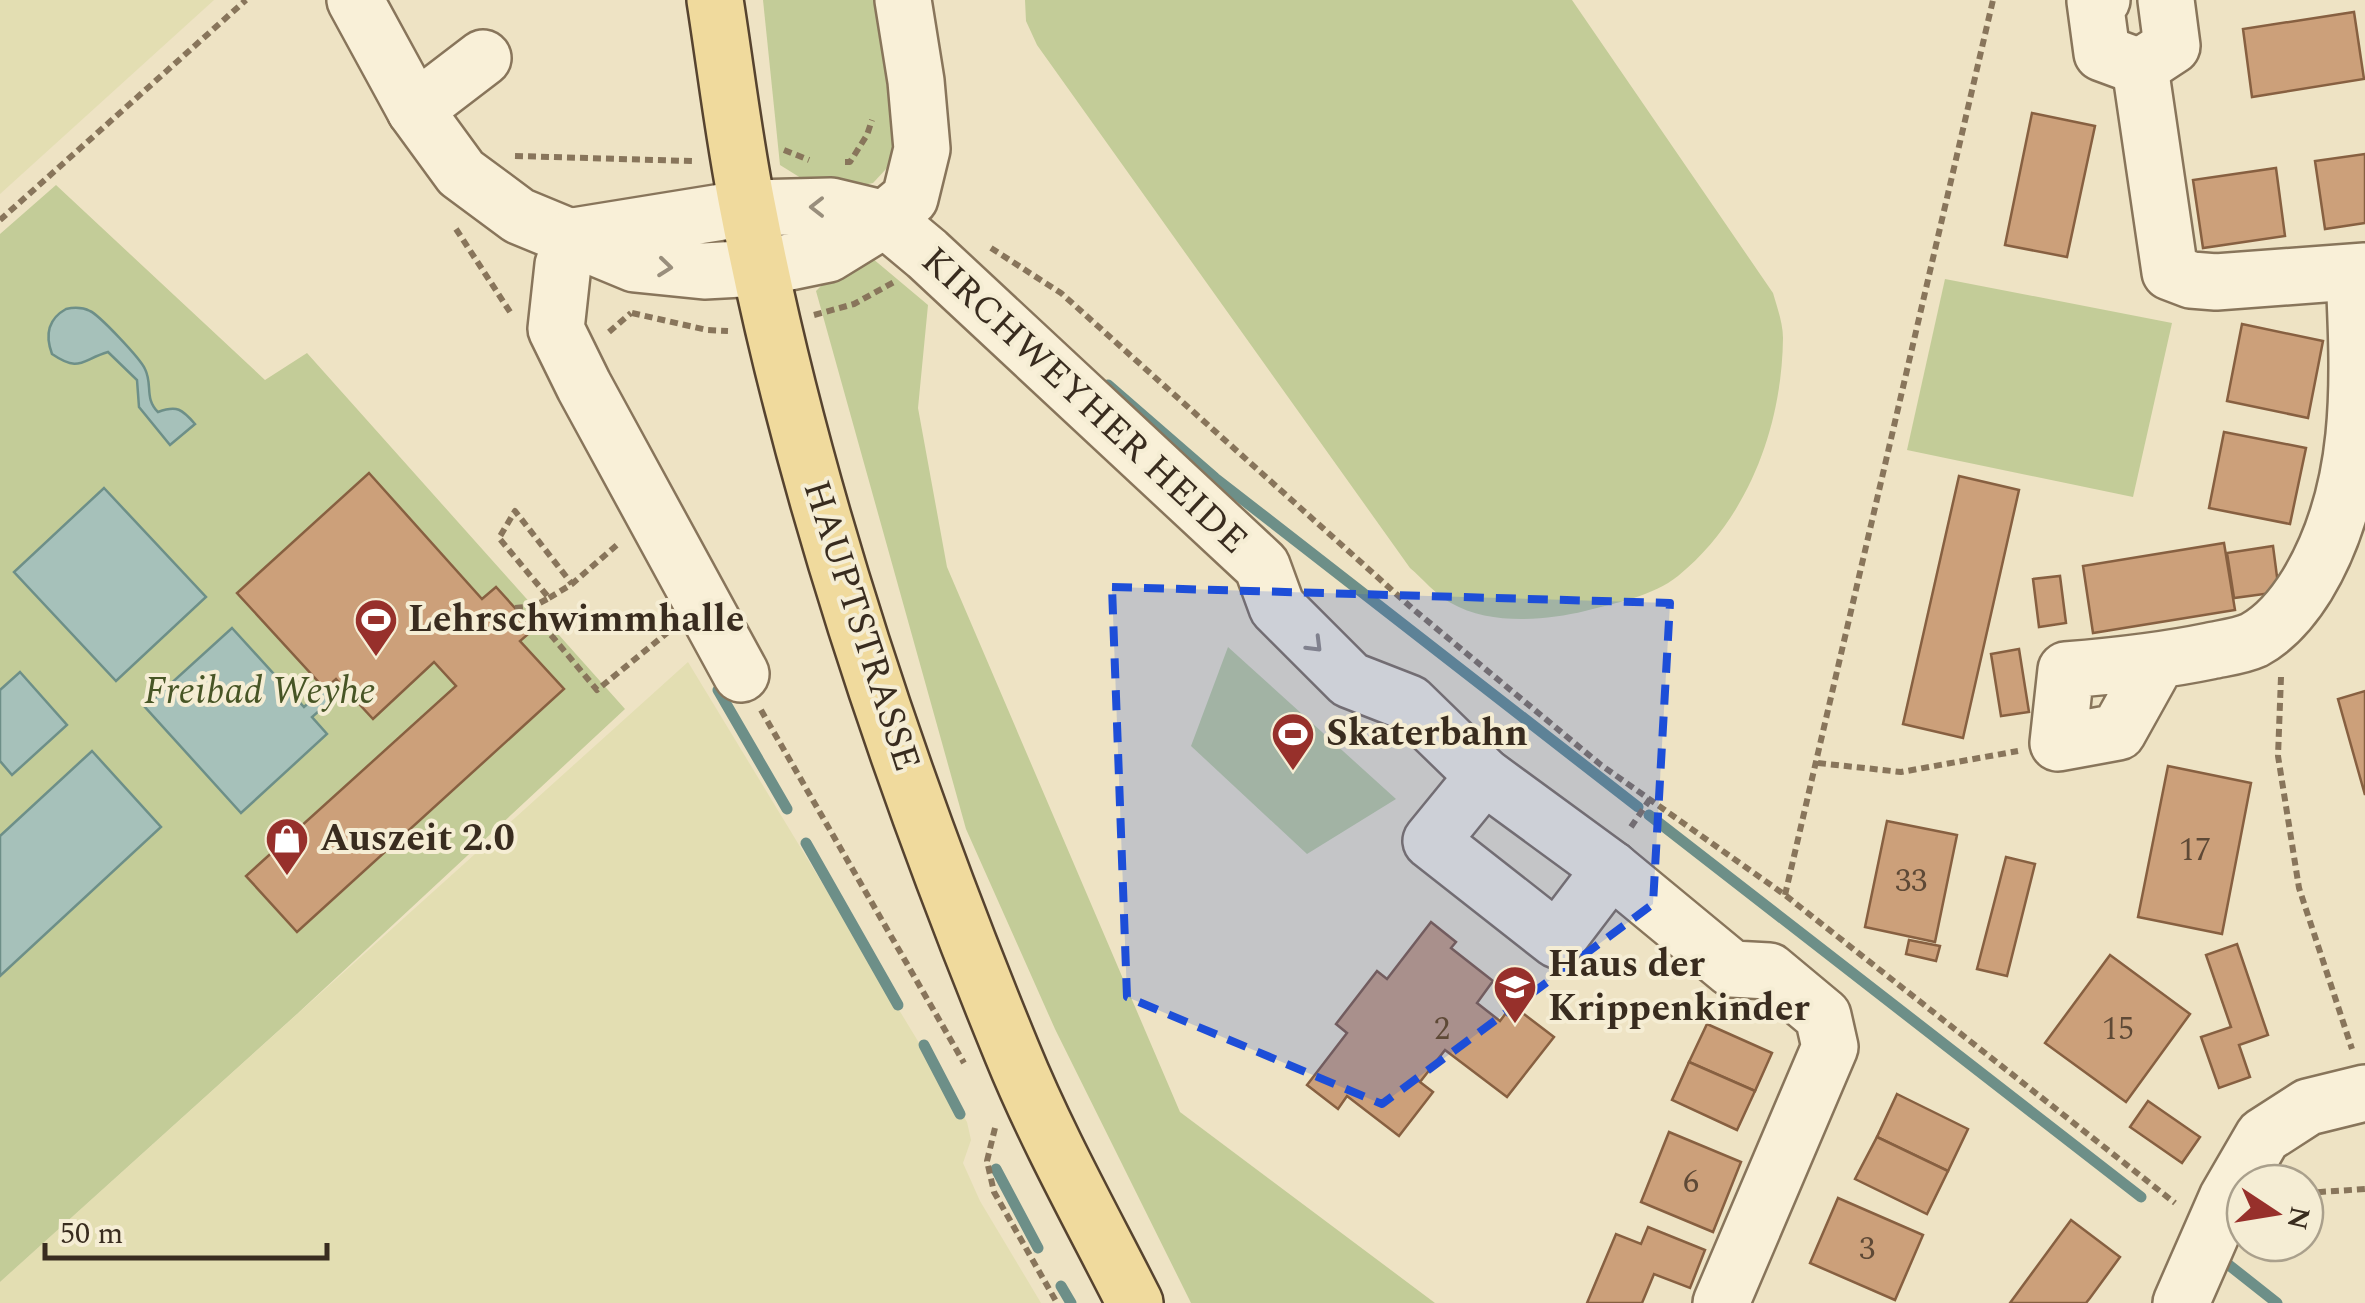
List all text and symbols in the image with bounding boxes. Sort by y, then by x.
one-way arrow [809,196,824,218]
street label: KIRCHWEYHER HEIDE [907,233,1261,569]
one-way arrow [657,256,673,277]
street label: HAUPTSTRASSE [787,473,935,779]
place label: Lehrschwimmhalle [408,591,745,649]
sports icon: Lehrschwimmhalle [353,597,399,658]
one-way arrow [1303,634,1321,652]
park label: Freibad Weyhe [144,663,376,721]
place label: Skaterbahn [1326,705,1528,763]
sports icon: Skaterbahn [1270,711,1316,772]
place label: Auszeit 2.0 [320,810,515,868]
shop icon: Auszeit 2.0 [264,816,310,877]
house number: 17 [2179,826,2211,875]
house number: 33 [1895,857,1927,906]
place label: Haus der Krippenkinder [1548,936,1811,1038]
school or university icon: Haus der Krippenkinder [1492,964,1538,1025]
house number: 2 [1434,1005,1450,1054]
house number: 15 [2102,1005,2134,1054]
house number: 6 [1683,1158,1699,1207]
north arrow [2225,1163,2325,1263]
scale bar [45,1198,328,1260]
text: N [2275,1202,2321,1234]
text: 50 m [60,1211,123,1257]
house number: 3 [1859,1225,1875,1274]

